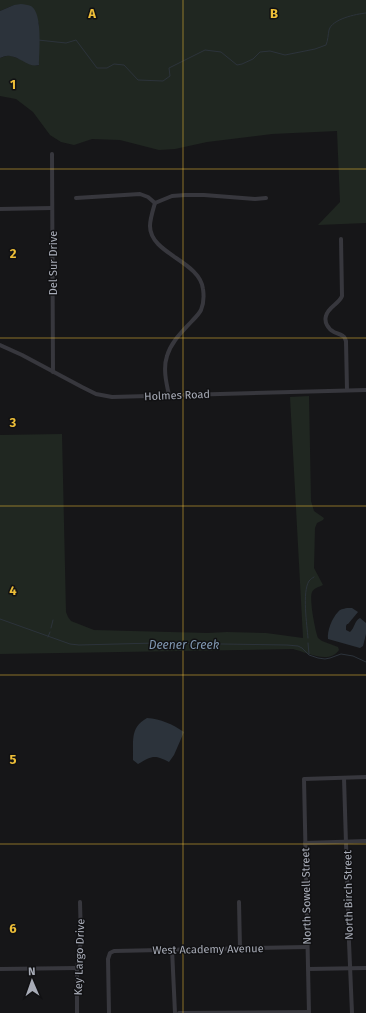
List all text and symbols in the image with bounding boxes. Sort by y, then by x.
text: A [87,6,96,21]
text: B [270,6,278,21]
text: 1 [10,77,16,92]
street label: Del Sur Drive [47,231,60,295]
text: 2 [10,246,17,261]
street label: Holmes Road [144,388,210,403]
text: 3 [9,415,17,430]
text: 4 [9,583,17,598]
water label: Deener Creek [149,638,220,652]
text: 5 [10,752,17,767]
street label: North Sowell Street [299,847,314,945]
street label: North Birch Street [341,850,356,940]
street label: Key Largo Drive [72,918,87,996]
text: 6 [9,921,17,936]
street label: West Academy Avenue [152,942,264,957]
north arrow [12,961,52,1001]
text: N [28,965,36,978]

